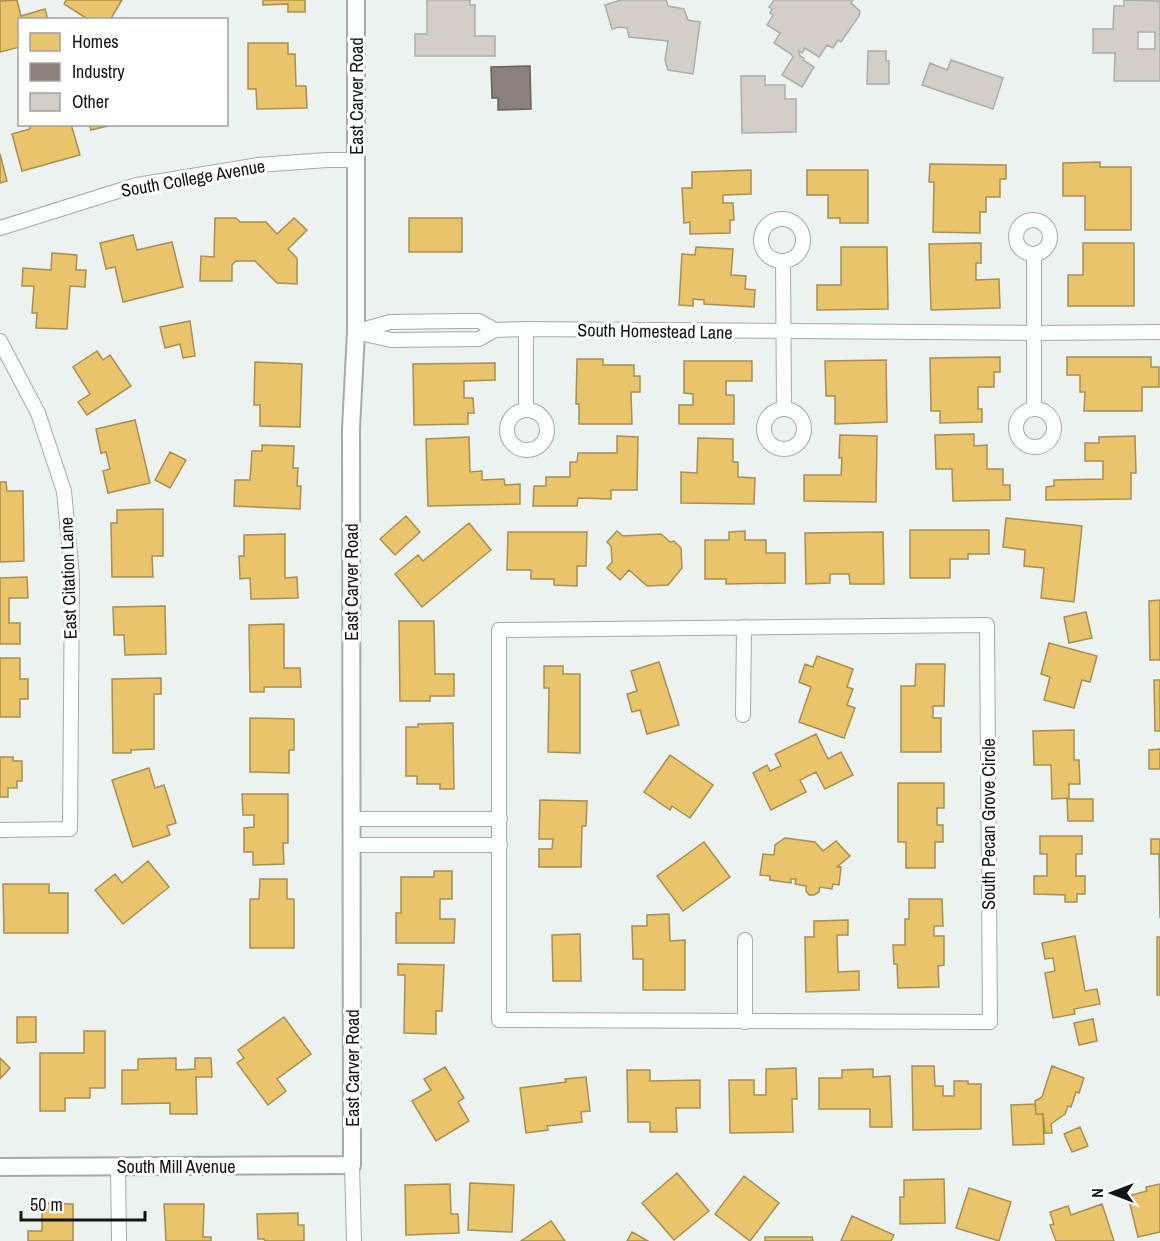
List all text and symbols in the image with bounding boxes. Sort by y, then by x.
legend [18,18,228,126]
text: Homes [72,29,119,54]
street label: East Carver Road [344,37,369,155]
text: Industry [72,59,125,84]
text: Other [72,89,109,114]
street label: South College Avenue [119,153,267,203]
street label: South Homestead Lane [577,317,733,345]
street label: East Citation Lane [53,516,83,640]
street label: East Carver Road [339,523,364,641]
street label: South Pecan Grove Circle [976,738,1001,910]
street label: East Carver Road [340,1009,365,1127]
street label: South Mill Avenue [117,1154,235,1179]
north arrow [1082,1163,1142,1223]
scale bar [21,1184,146,1222]
text: N [1086,1188,1108,1198]
text: 50 m [30,1192,63,1217]

